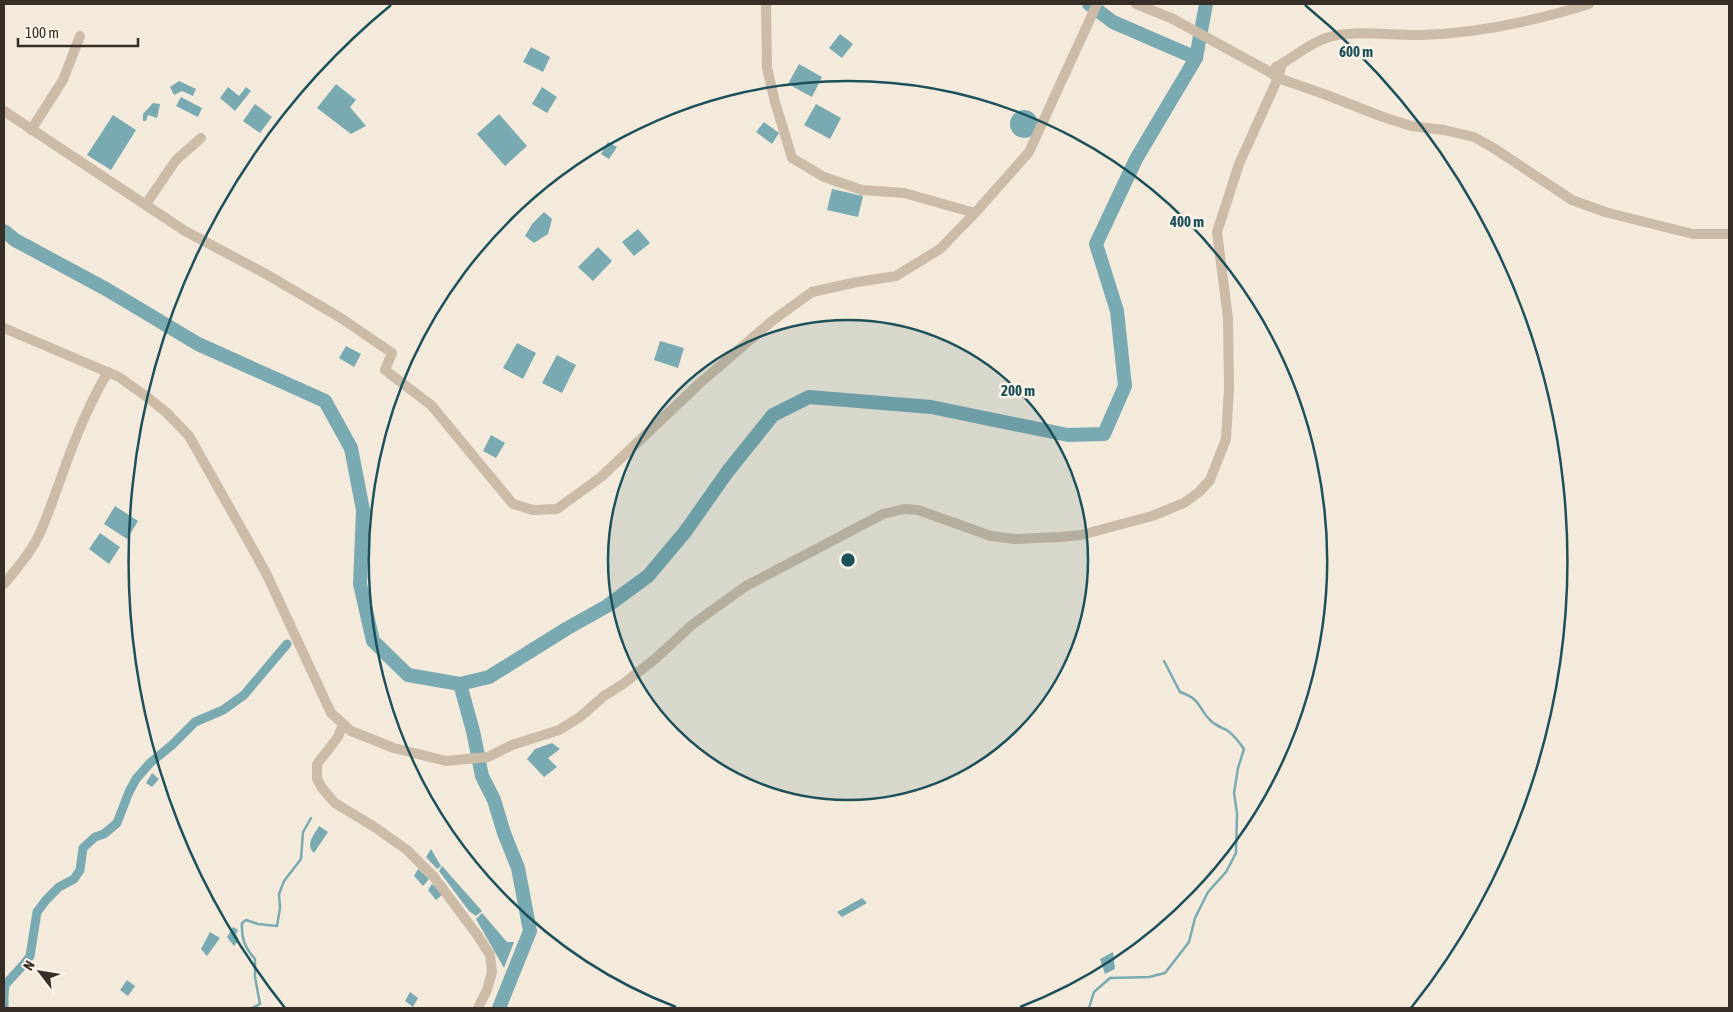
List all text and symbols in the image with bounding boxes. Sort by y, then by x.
scale bar [18,15,138,47]
text: 100 m [25,24,59,41]
text: 600 m [1339,43,1373,60]
text: 400 m [1169,213,1204,230]
text: 200 m [1001,382,1035,399]
centre of rings [839,551,857,569]
north arrow [15,947,65,997]
text: N [20,958,38,973]

